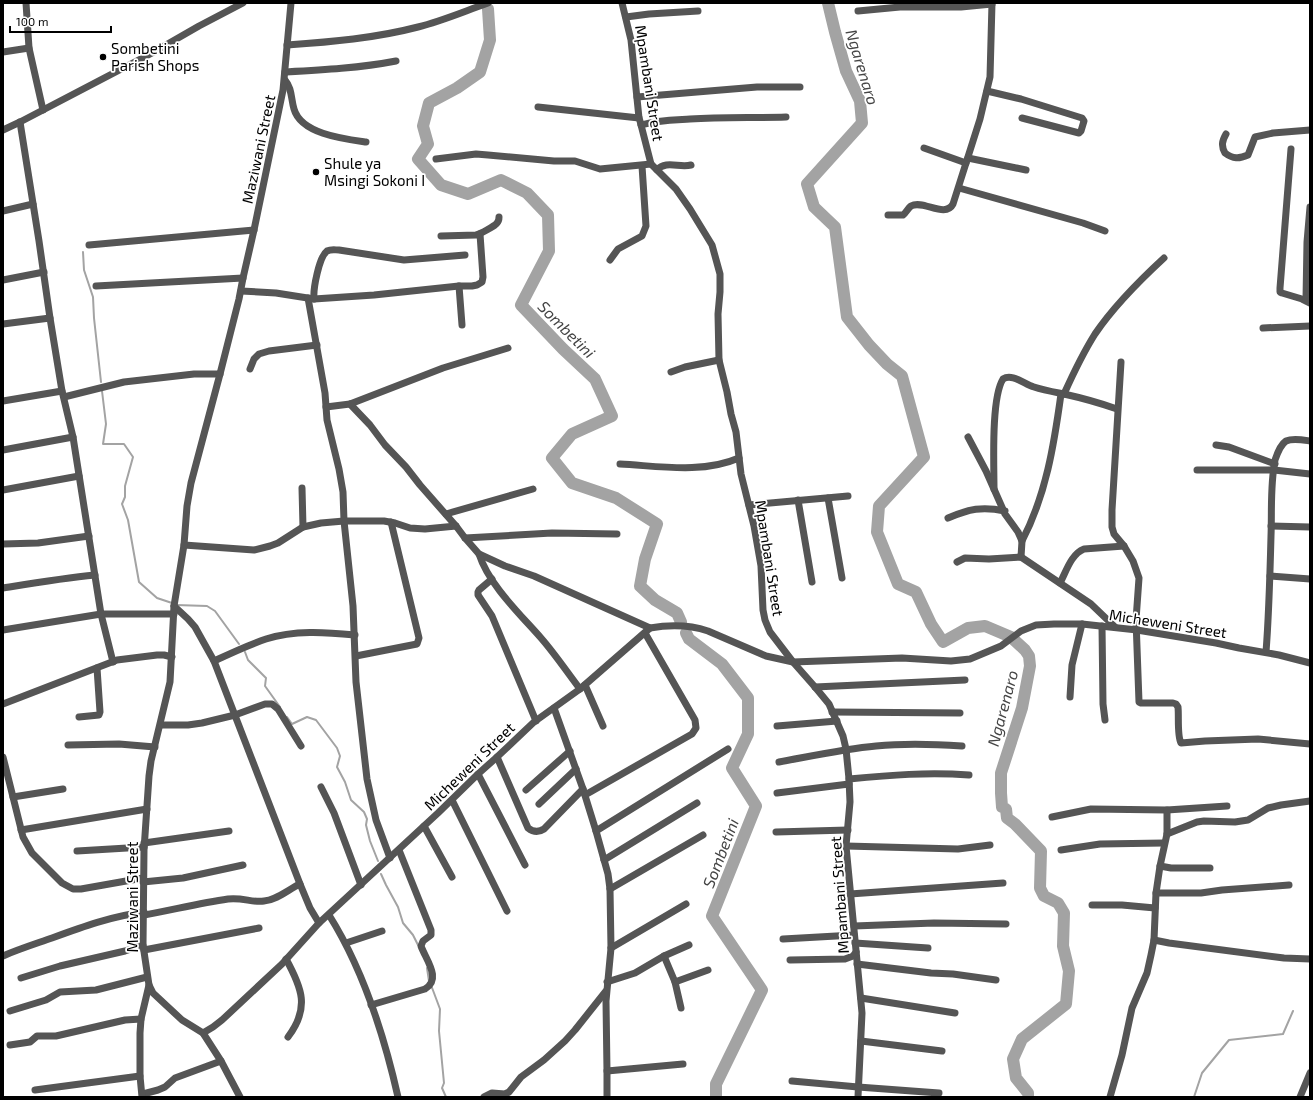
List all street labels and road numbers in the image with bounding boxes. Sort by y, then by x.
street label: Mpambani Street [632,24,668,143]
street label: Maziwani Street [238,93,278,205]
street label: Mpambani Street [752,499,788,618]
street label: Micheweni Street [1108,605,1228,641]
street label: Micheweni Street [420,718,518,814]
street label: Mpambani Street [826,835,852,954]
street label: Maziwani Street [123,841,141,952]

